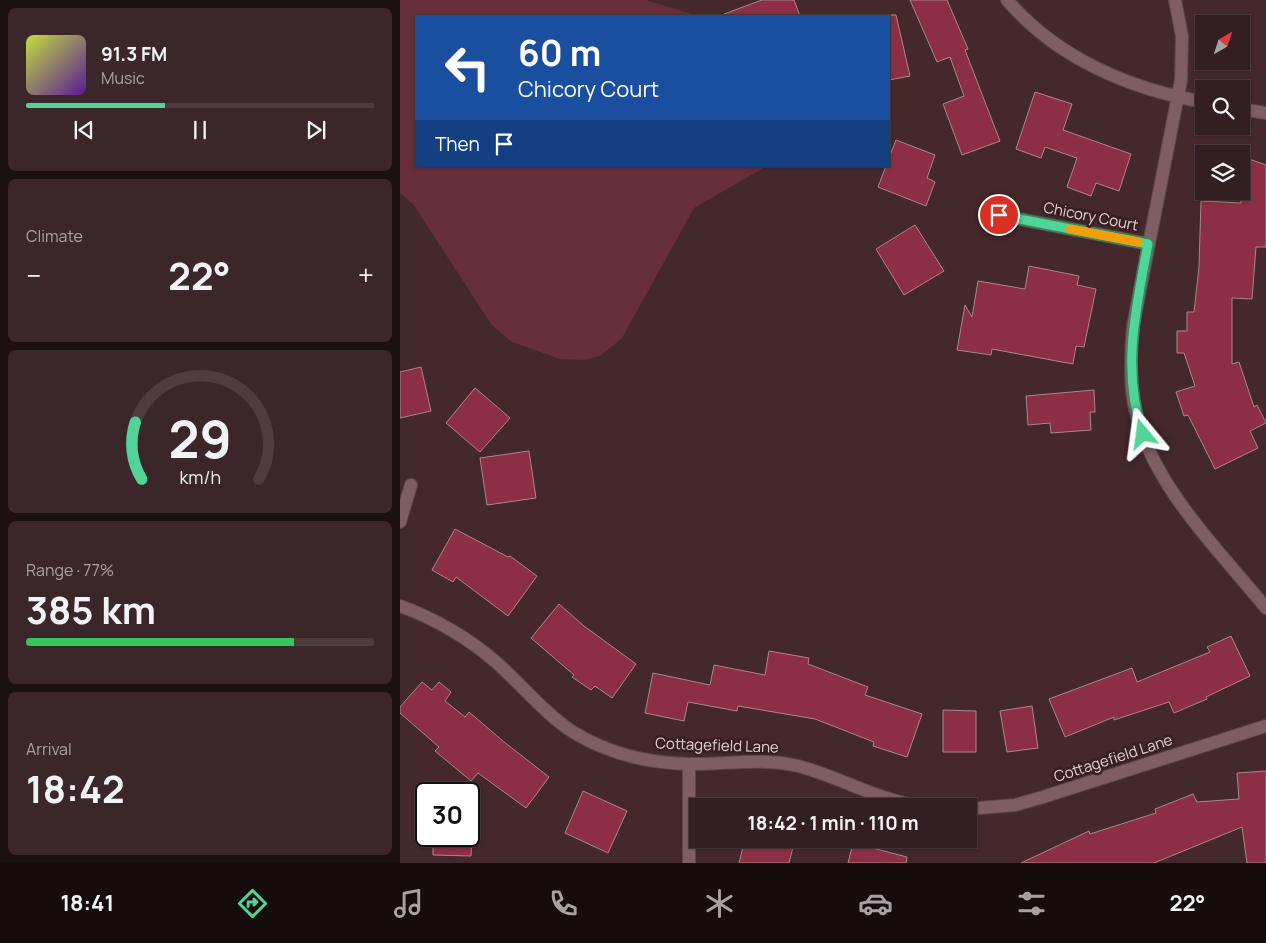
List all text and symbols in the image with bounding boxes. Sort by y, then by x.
north arrow [1195,15,1250,70]
map controls [1195,15,1250,200]
text: 60 m [518,29,601,77]
icon: left [435,35,500,100]
text: 91.3 FM [101,41,167,67]
text: Music [101,67,145,89]
text: Chicory Court [518,74,659,104]
button: search [1195,80,1250,135]
icon: previous [70,116,98,144]
icon: pause [186,116,214,144]
icon: next [302,116,330,144]
icon: arrive [490,130,518,158]
text: Then [435,131,480,157]
button: layers [1195,145,1250,200]
pin [978,194,1020,236]
street label: Chicory Court [1042,197,1140,235]
icon: arrive [985,201,1013,229]
text: Climate [26,225,83,247]
text: 22° [168,249,231,301]
text: − [26,256,41,294]
text: + [358,256,374,294]
text: 29 [168,403,232,474]
position arrow [1116,407,1168,459]
text: km/h [179,465,221,489]
text: Range · 77% [26,559,114,581]
text: 385 km [26,583,156,635]
street label: Cottagefield Lane [1051,729,1175,787]
street label: Cottagefield Lane [655,732,779,758]
text: Arrival [26,738,72,760]
text: 18:42 [26,762,125,814]
speed limit sign: 30 [415,782,480,847]
text: 18:42 · 1 min · 110 m [747,810,919,836]
icon: directions [235,886,270,921]
icon: music [391,886,426,921]
icon: phone [546,886,581,921]
icon: climate [702,886,737,921]
icon: car [858,886,893,921]
icon: filters [1014,886,1049,921]
text: 18:41 [60,888,114,918]
text: 22° [1169,888,1206,918]

